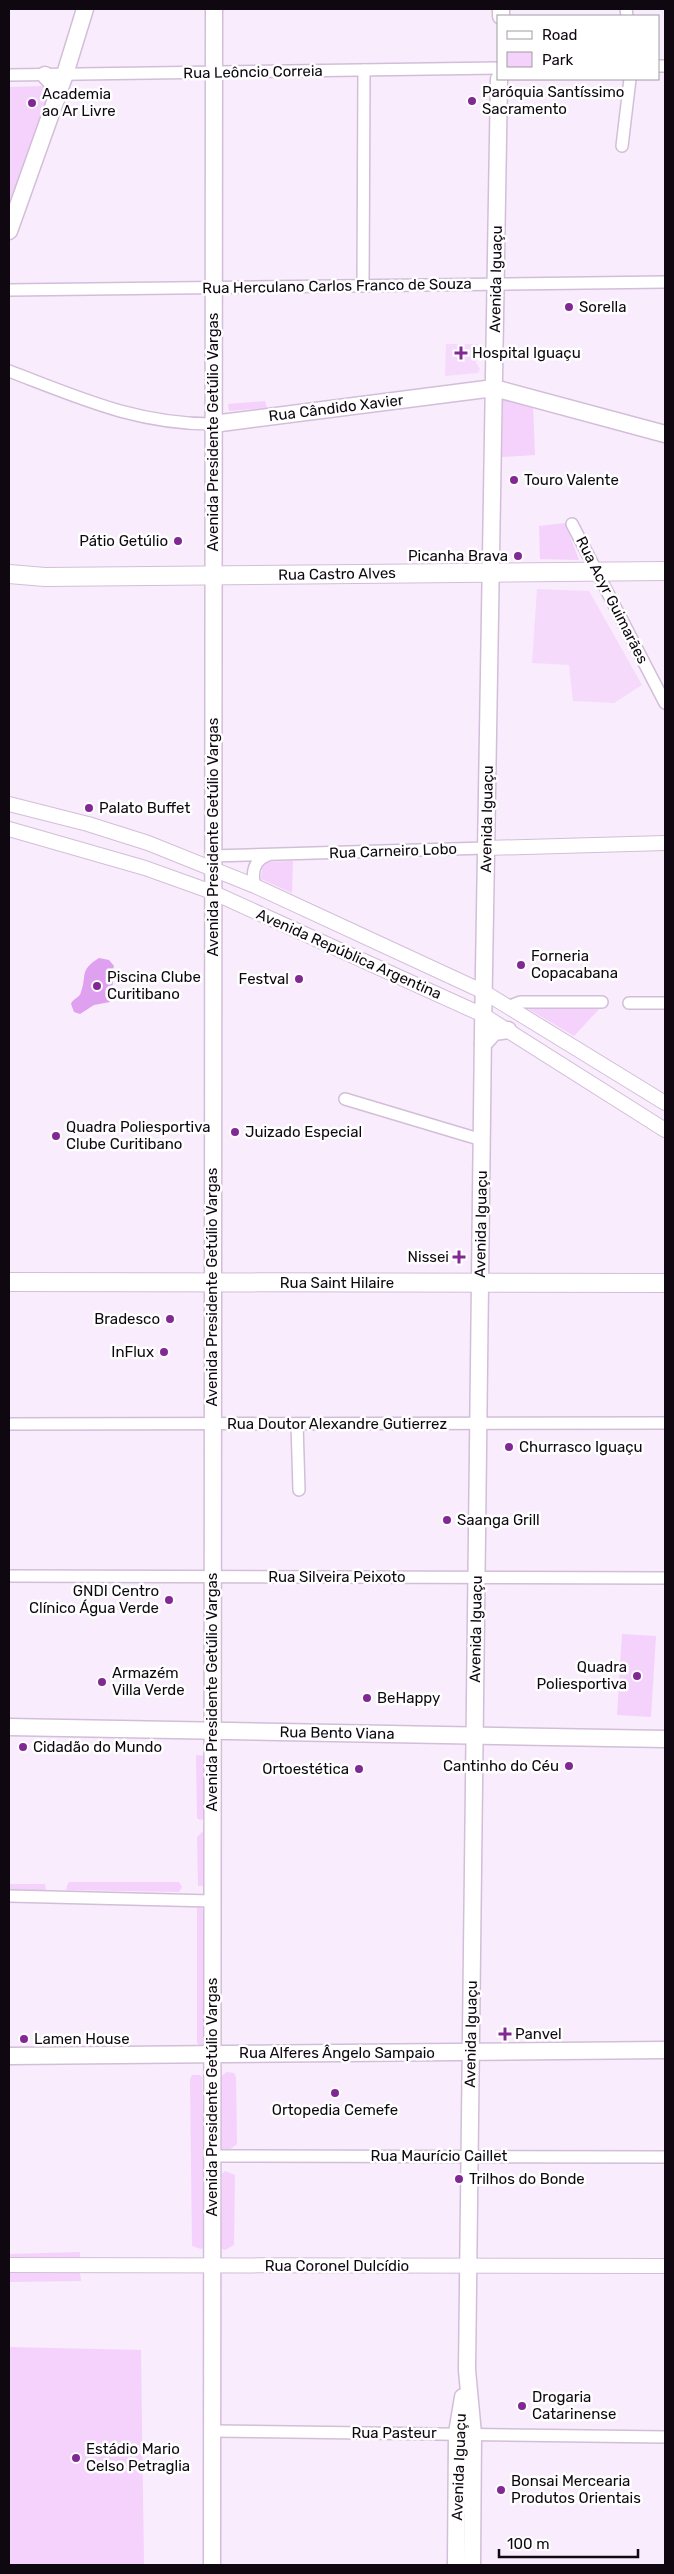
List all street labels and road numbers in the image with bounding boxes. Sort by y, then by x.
street label: Rua Leôncio Correia [183,62,323,82]
street label: Avenida Iguaçu [486,225,506,333]
street label: Rua Herculano Carlos Franco de Souza [202,275,472,297]
street label: Avenida Presidente Getúlio Vargas [204,312,222,552]
street label: Rua Cândido Xavier [268,391,405,425]
street label: Rua Acyr Guimarães [572,533,652,667]
street label: Rua Castro Alves [278,564,396,584]
street label: Avenida Presidente Getúlio Vargas [204,717,222,957]
street label: Avenida Iguaçu [477,765,497,873]
street label: Rua Carneiro Lobo [329,840,457,862]
street label: Avenida República Argentina [254,905,444,1003]
street label: Avenida Presidente Getúlio Vargas [203,1167,221,1407]
street label: Avenida Iguaçu [471,1170,491,1278]
street label: Rua Saint Hilaire [280,1274,394,1292]
street label: Rua Doutor Alexandre Gutierrez [227,1415,447,1433]
street label: Rua Silveira Peixoto [268,1568,406,1586]
street label: Avenida Presidente Getúlio Vargas [203,1572,221,1812]
street label: Avenida Iguaçu [466,1575,486,1683]
street label: Rua Bento Viana [279,1723,395,1743]
street label: Avenida Presidente Getúlio Vargas [203,1977,221,2217]
street label: Avenida Iguaçu [461,1980,481,2088]
street label: Rua Alferes Ângelo Sampaio [239,2044,435,2062]
street label: Rua Maurício Caillet [371,2147,508,2165]
street label: Rua Coronel Dulcídio [265,2257,409,2275]
street label: Avenida Iguaçu [448,2413,470,2521]
street label: Rua Pasteur [351,2424,437,2442]

